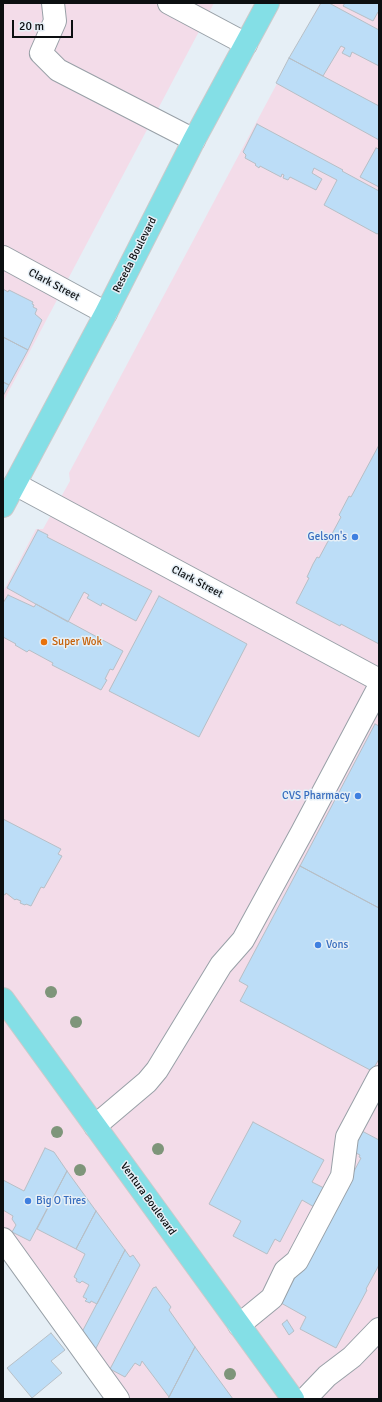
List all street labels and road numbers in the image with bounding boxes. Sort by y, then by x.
street label: Reseda Boulevard [110,215,160,295]
street label: Clark Street [26,266,82,304]
street label: Clark Street [169,563,225,601]
street label: Ventura Boulevard [117,1160,179,1238]

